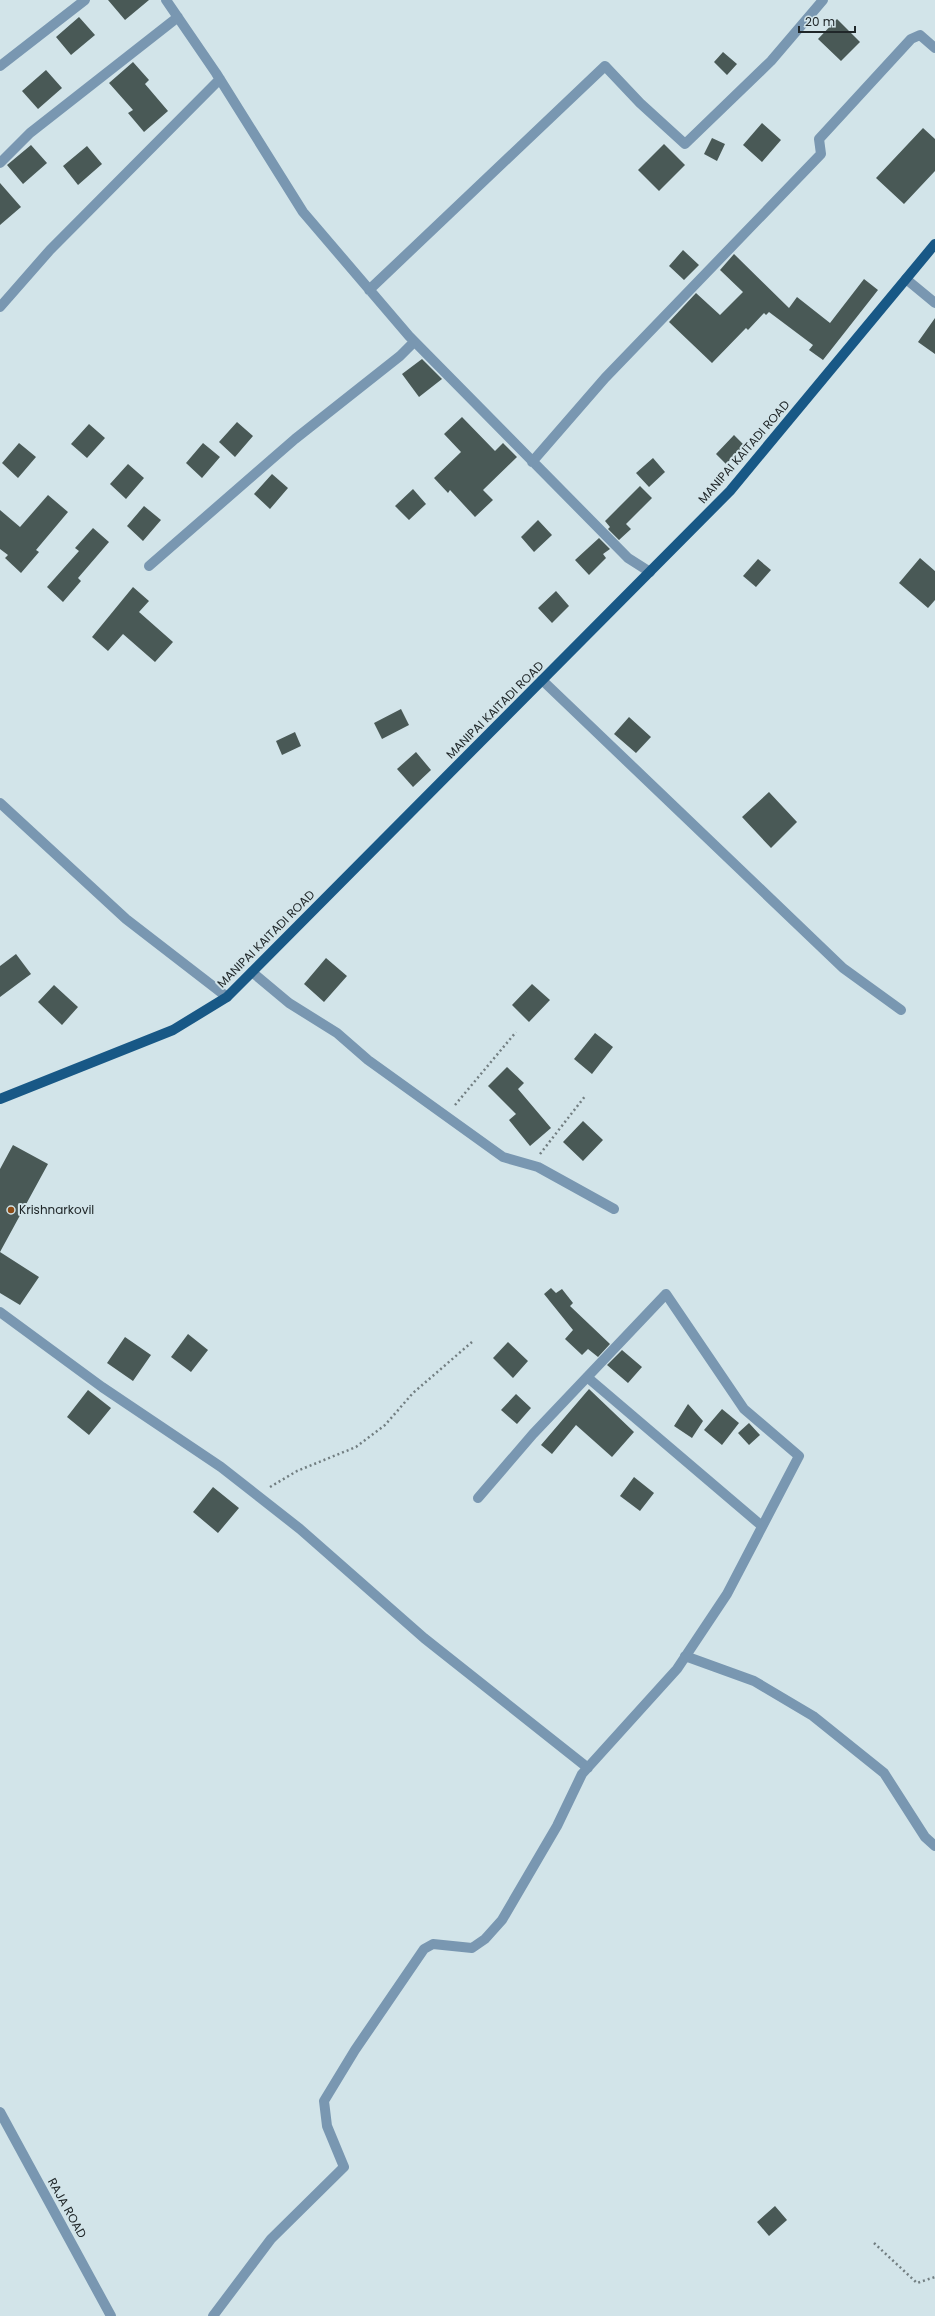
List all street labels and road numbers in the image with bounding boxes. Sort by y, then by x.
street label: MANIPAI KAITADI ROAD [694,396,793,507]
street label: MANIPAI KAITADI ROAD [442,657,547,762]
street label: MANIPAI KAITADI ROAD [213,886,318,991]
street label: RAJA ROAD [44,2175,91,2241]

